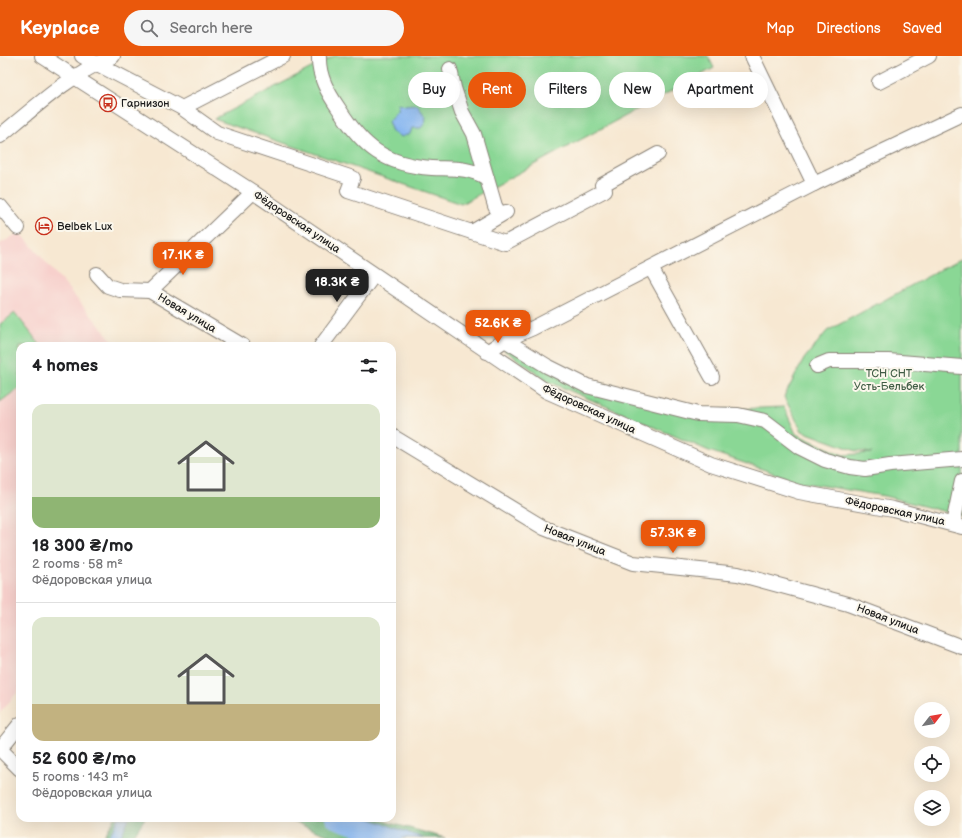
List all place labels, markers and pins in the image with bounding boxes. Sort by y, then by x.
bus stop icon: Гарнизон [98,93,118,113]
place label: Гарнизон [121,97,169,110]
hotel icon: Belbek Lux [34,216,54,236]
place label: Belbek Lux [57,220,112,233]
pin: 17.1K ₴ [146,242,220,276]
pin: 18.3K ₴ [300,269,374,303]
pin: 52.6K ₴ [461,310,535,344]
pin: 57.3K ₴ [636,520,710,554]

